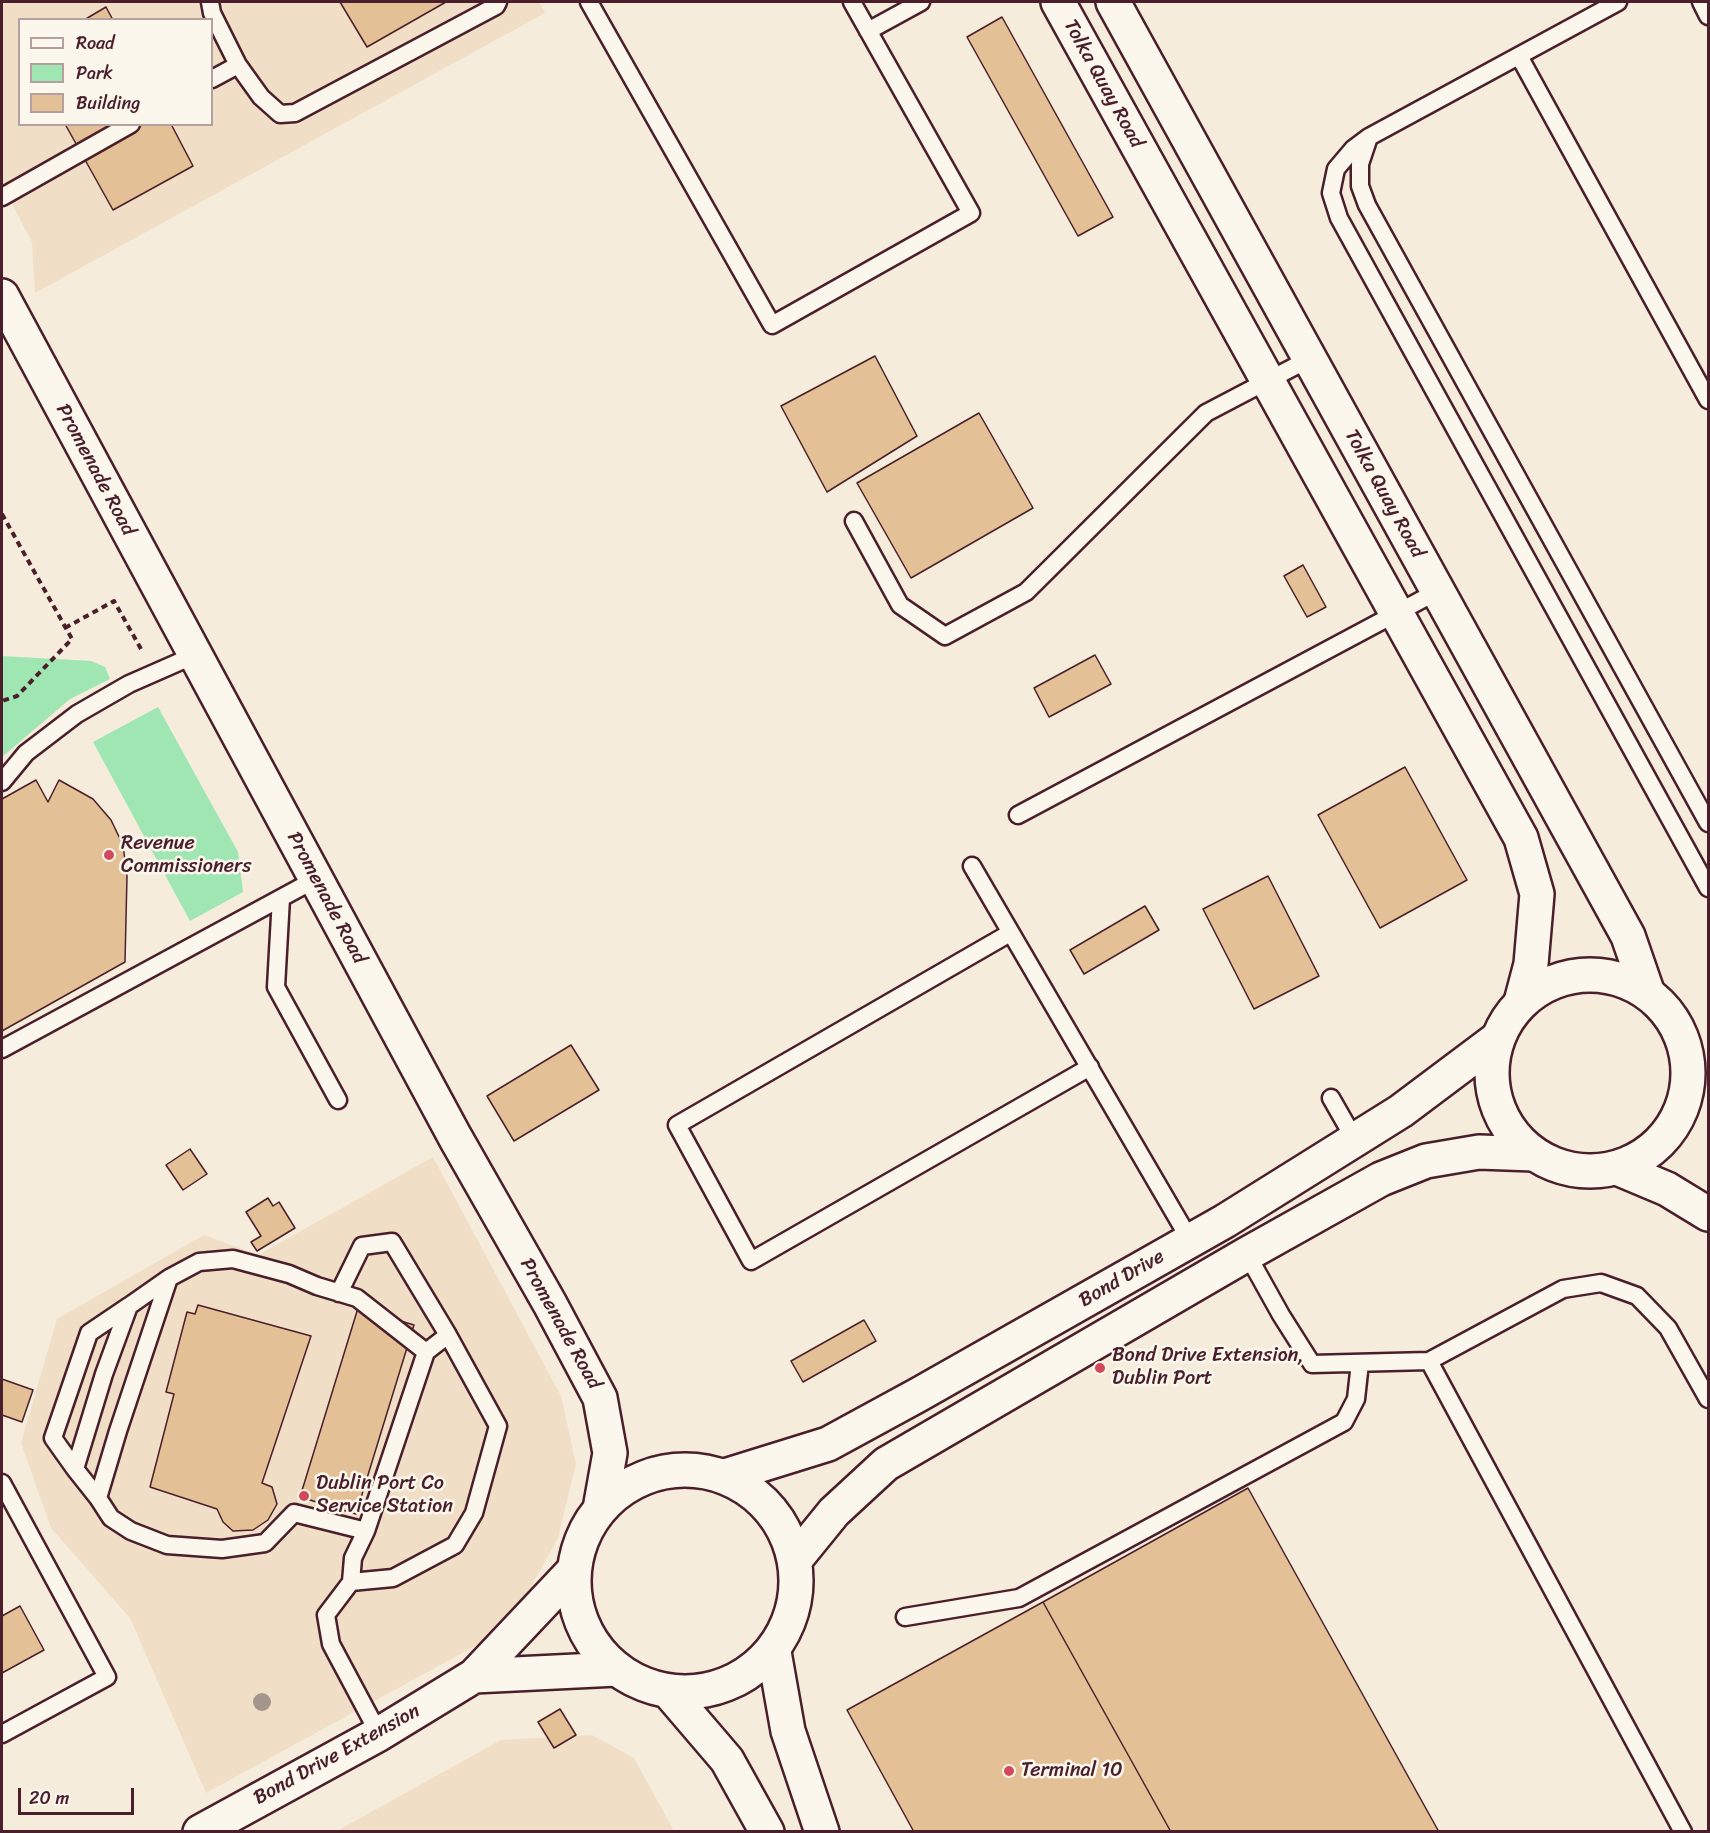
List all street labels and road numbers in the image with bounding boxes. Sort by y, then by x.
street label: Tolka Quay Road [1058,16,1148,152]
street label: Promenade Road [50,400,140,540]
street label: Tolka Quay Road [1339,426,1429,562]
street label: Promenade Road [281,828,371,968]
street label: Bond Drive [1075,1245,1169,1313]
street label: Promenade Road [514,1254,606,1394]
street label: Bond Drive Extension [250,1699,424,1811]

